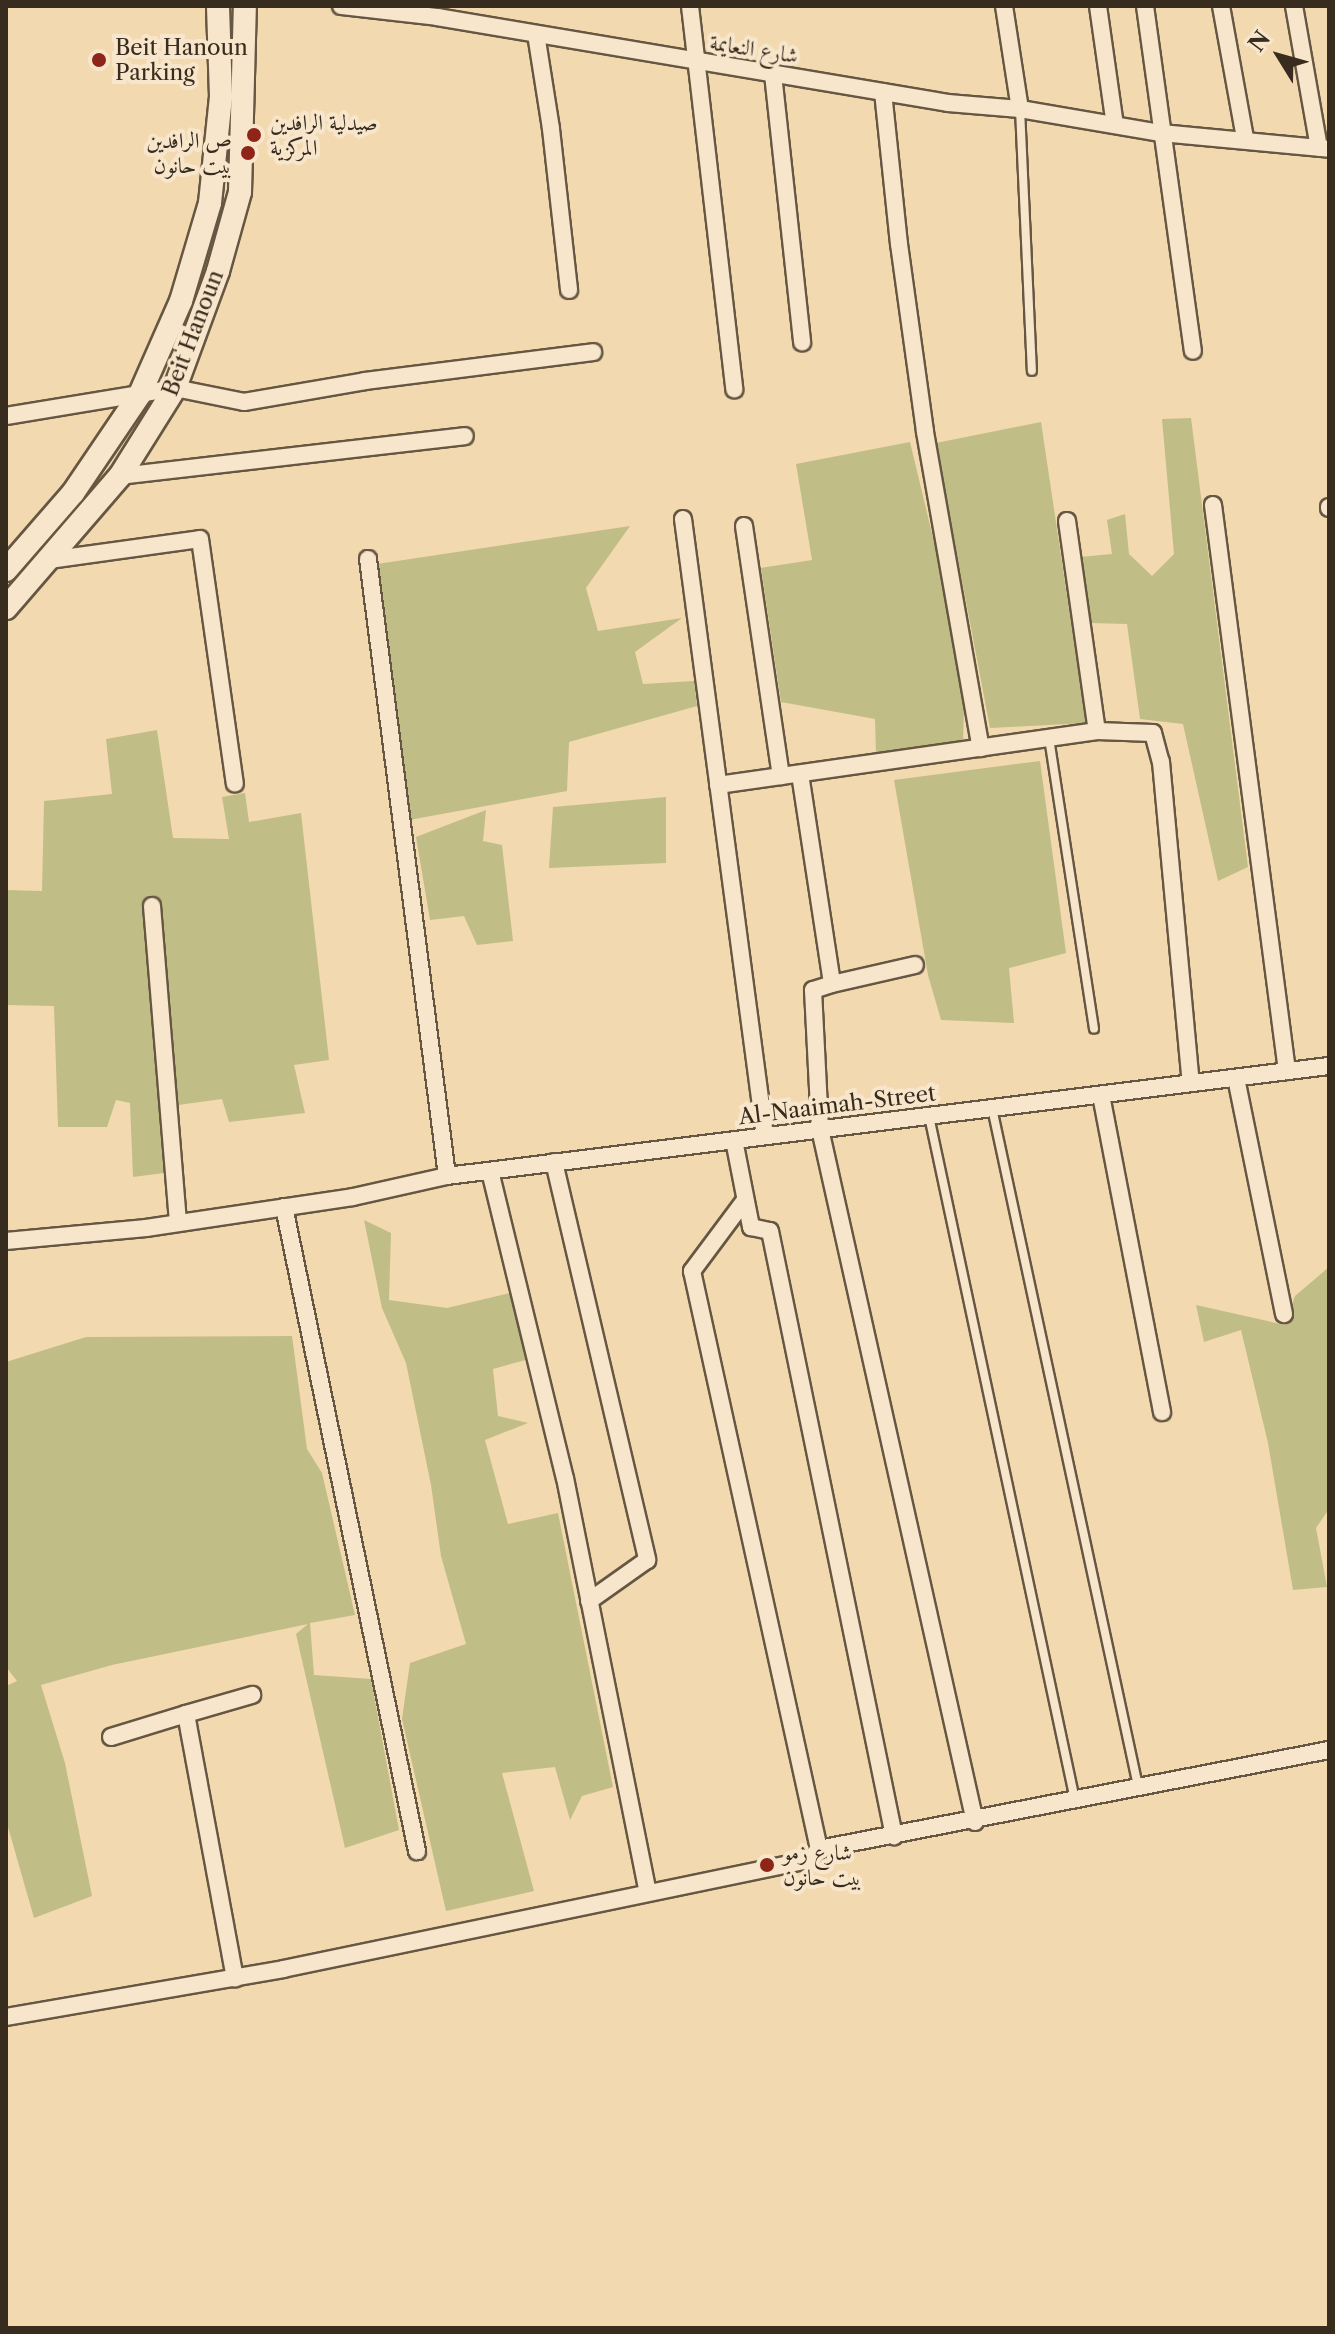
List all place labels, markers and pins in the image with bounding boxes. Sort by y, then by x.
place label: Beit Hanoun Parking [115,34,248,86]
marker: Beit Hanoun Parking [90,51,108,69]
place label: صيدلية الرافدين المركزية [270,109,378,160]
marker: صيدلية الرافدين المركزية [245,126,263,144]
place label: ص الرافدين بيت حانون [146,127,232,178]
marker: ص الرافدين بيت حانون [239,144,257,162]
place label: شارع زمو بيت حانون [783,1839,862,1890]
marker: شارع زمو بيت حانون [758,1856,776,1874]

